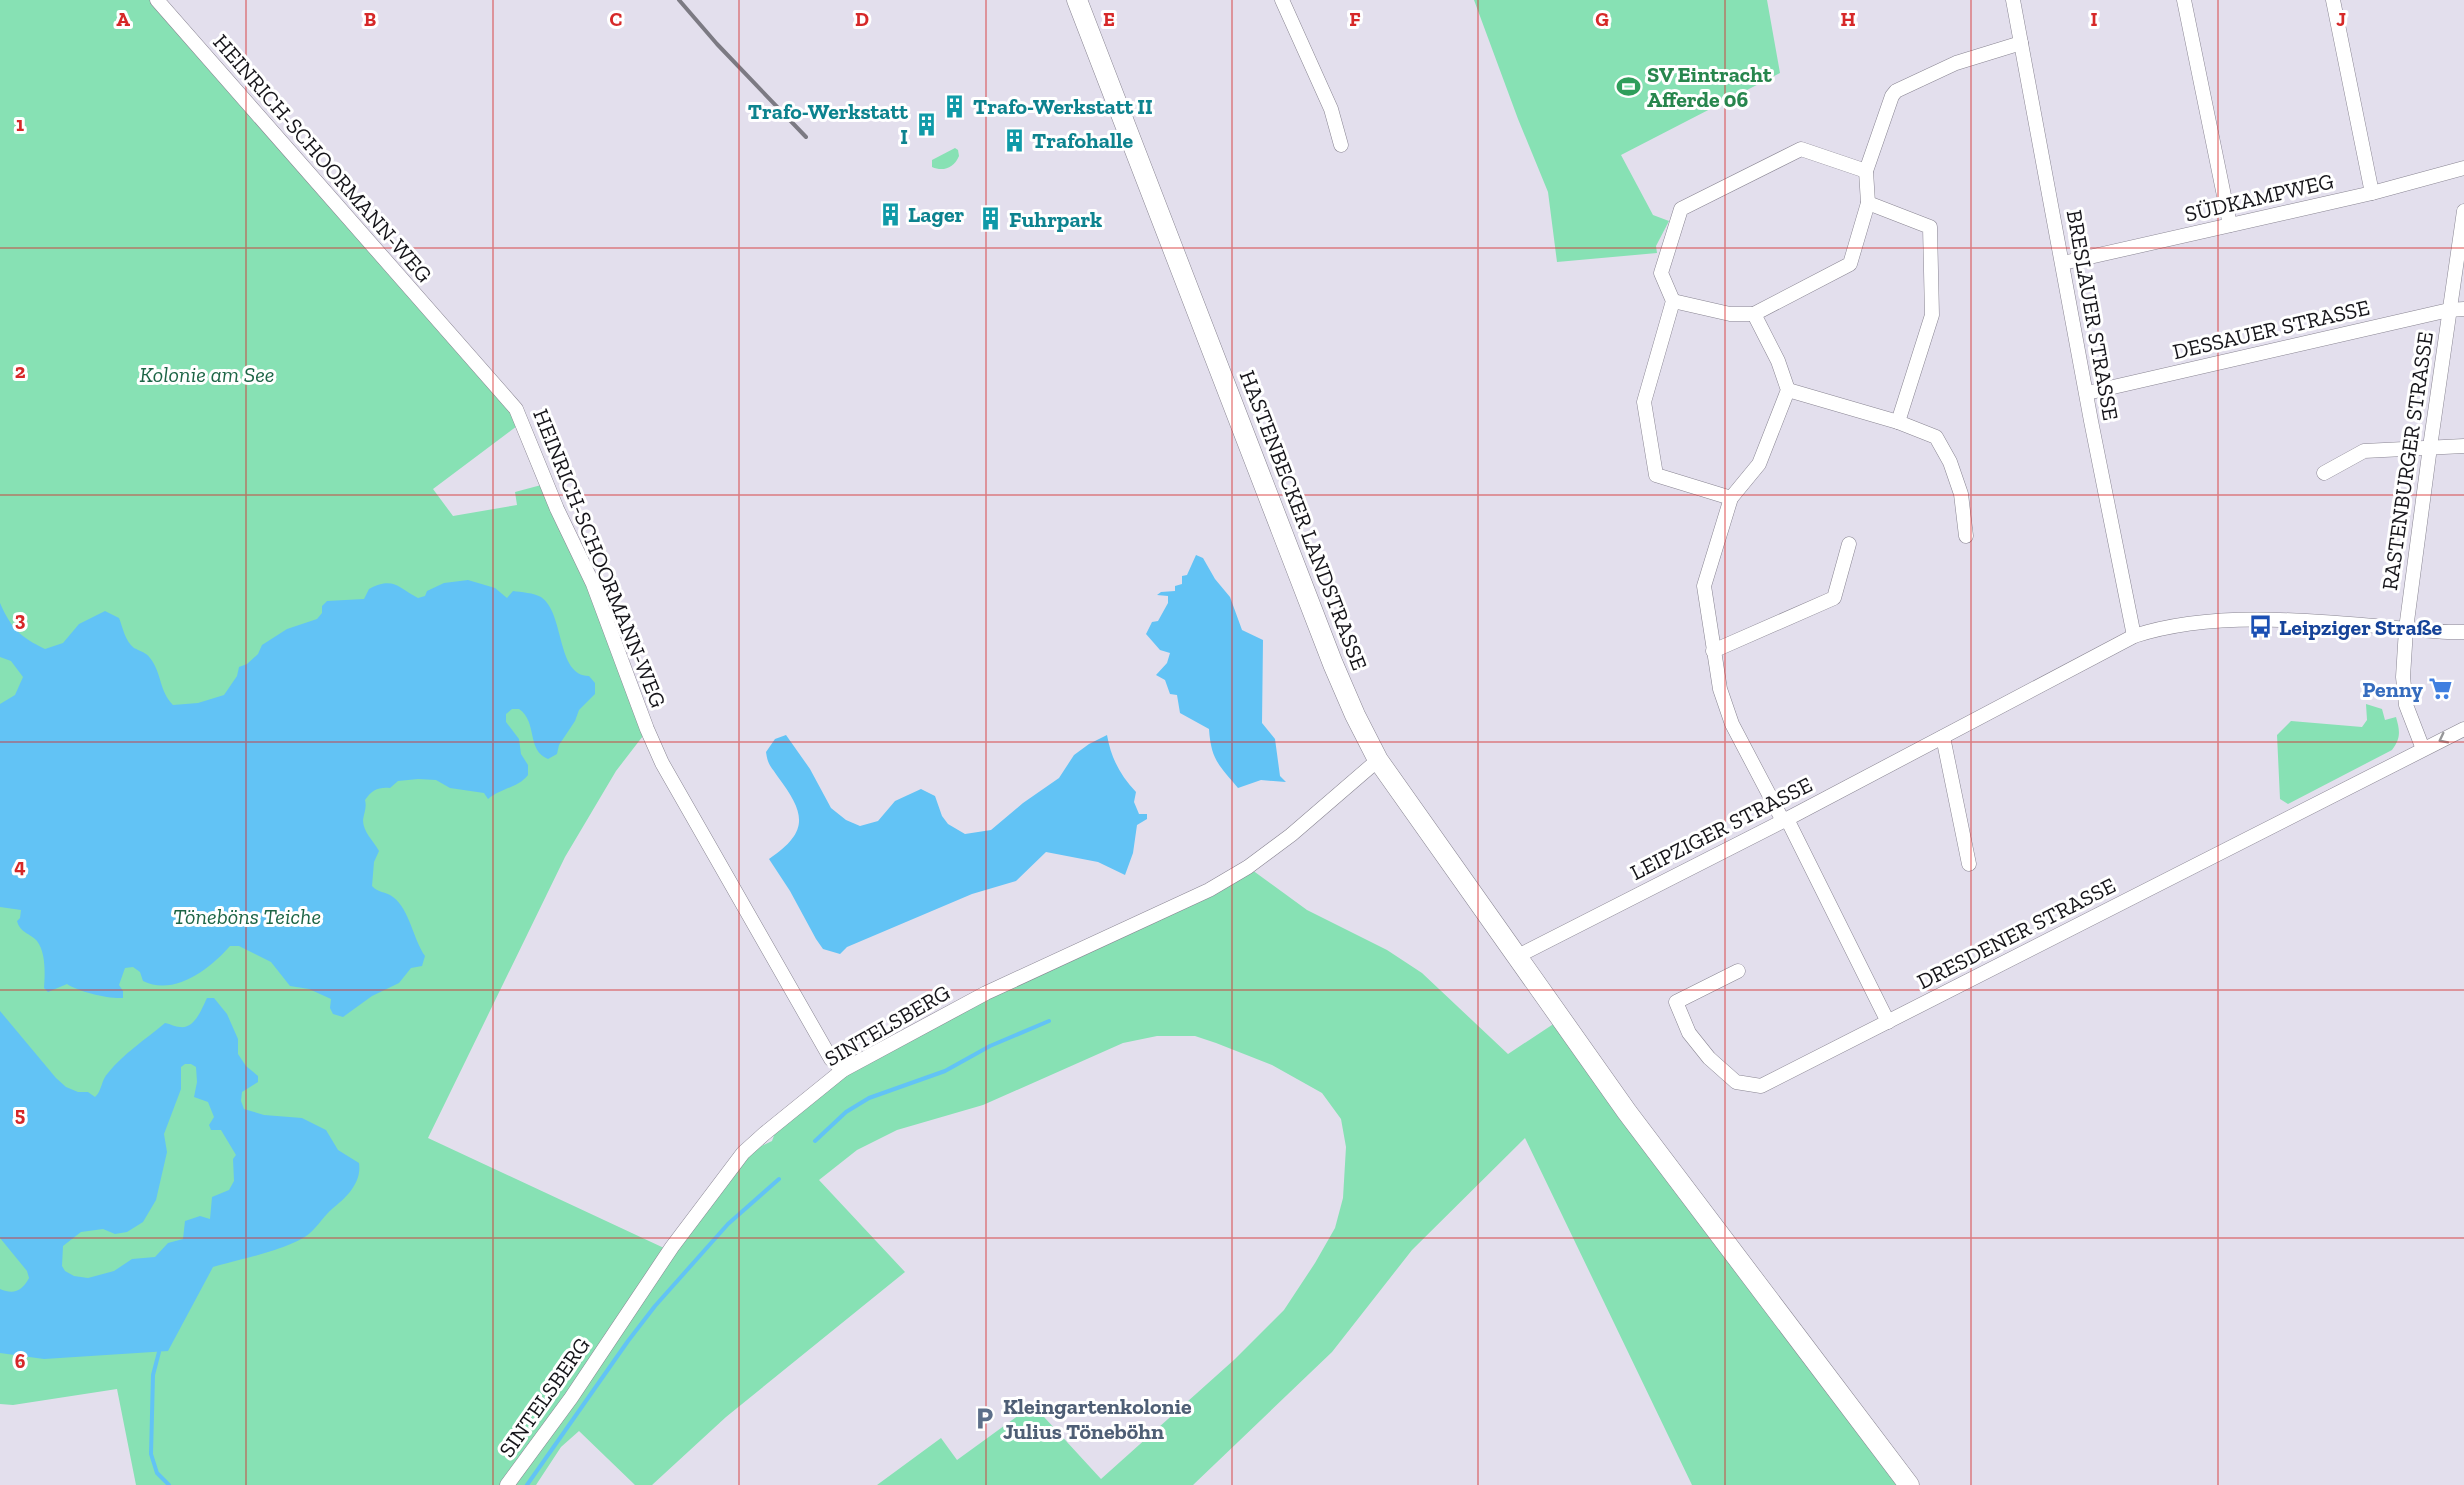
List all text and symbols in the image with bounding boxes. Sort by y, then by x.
text: A [116,7,130,31]
text: B [364,7,376,31]
text: C [610,7,623,31]
text: D [855,7,869,31]
text: E [1103,7,1115,31]
text: F [1349,7,1361,31]
text: G [1595,7,1609,31]
text: H [1840,7,1856,31]
text: I [2090,7,2098,31]
text: J [2336,7,2346,31]
street label: HEINRICH-SCHOORMANN-WEG [208,29,438,288]
place label: SV Eintracht Afferde 06 [1647,61,1772,113]
sports icon: SV Eintracht Afferde 06 [1616,74,1642,100]
building icon: Trafo-Werkstatt II [942,93,968,119]
place label: Trafo-Werkstatt II [973,93,1153,120]
place label: Trafo-Werkstatt I [748,98,908,150]
building icon: Trafo-Werkstatt I [913,111,939,137]
text: 1 [16,112,24,136]
building icon: Trafohalle [1001,127,1027,153]
place label: Trafohalle [1032,127,1134,154]
street label: SÜDKAMPWEG [2182,167,2336,228]
building icon: Lager [877,201,903,227]
place label: Lager [908,201,965,228]
building icon: Fuhrpark [978,206,1004,232]
place label: Fuhrpark [1009,206,1102,233]
street label: BRESLAUER STRASSE [2061,208,2124,423]
street label: DESSAUER STRASSE [2170,294,2372,365]
street label: RASTENBURGER STRASSE [2376,330,2439,592]
text: 2 [15,359,26,383]
park label: Kolonie am See [140,361,274,388]
street label: HASTENBECKER LANDSTRASSE [1234,366,1373,674]
street label: HEINRICH-SCHOORMANN-WEG [527,405,672,712]
text: 3 [15,607,26,631]
bus stop icon: Leipziger Straße [2248,614,2274,640]
place label: Leipziger Straße [2279,614,2443,641]
place label: Penny [2362,676,2423,703]
supermarket icon: Penny [2428,676,2454,702]
one-way arrow [2439,732,2450,743]
street label: LEIPZIGER STRASSE [1626,771,1817,886]
text: 4 [14,854,26,878]
street label: DRESDENER STRASSE [1913,872,2120,995]
park label: Töneböns Teiche [173,903,321,930]
street label: SINTELSBERG [820,979,955,1072]
text: 5 [15,1102,25,1126]
street label: SINTELSBERG [493,1332,596,1462]
text: 6 [15,1349,26,1373]
place label: Kleingartenkolonie Julius Töneböhn [1003,1393,1192,1445]
parking icon: Kleingartenkolonie Julius Töneböhn [972,1406,998,1432]

